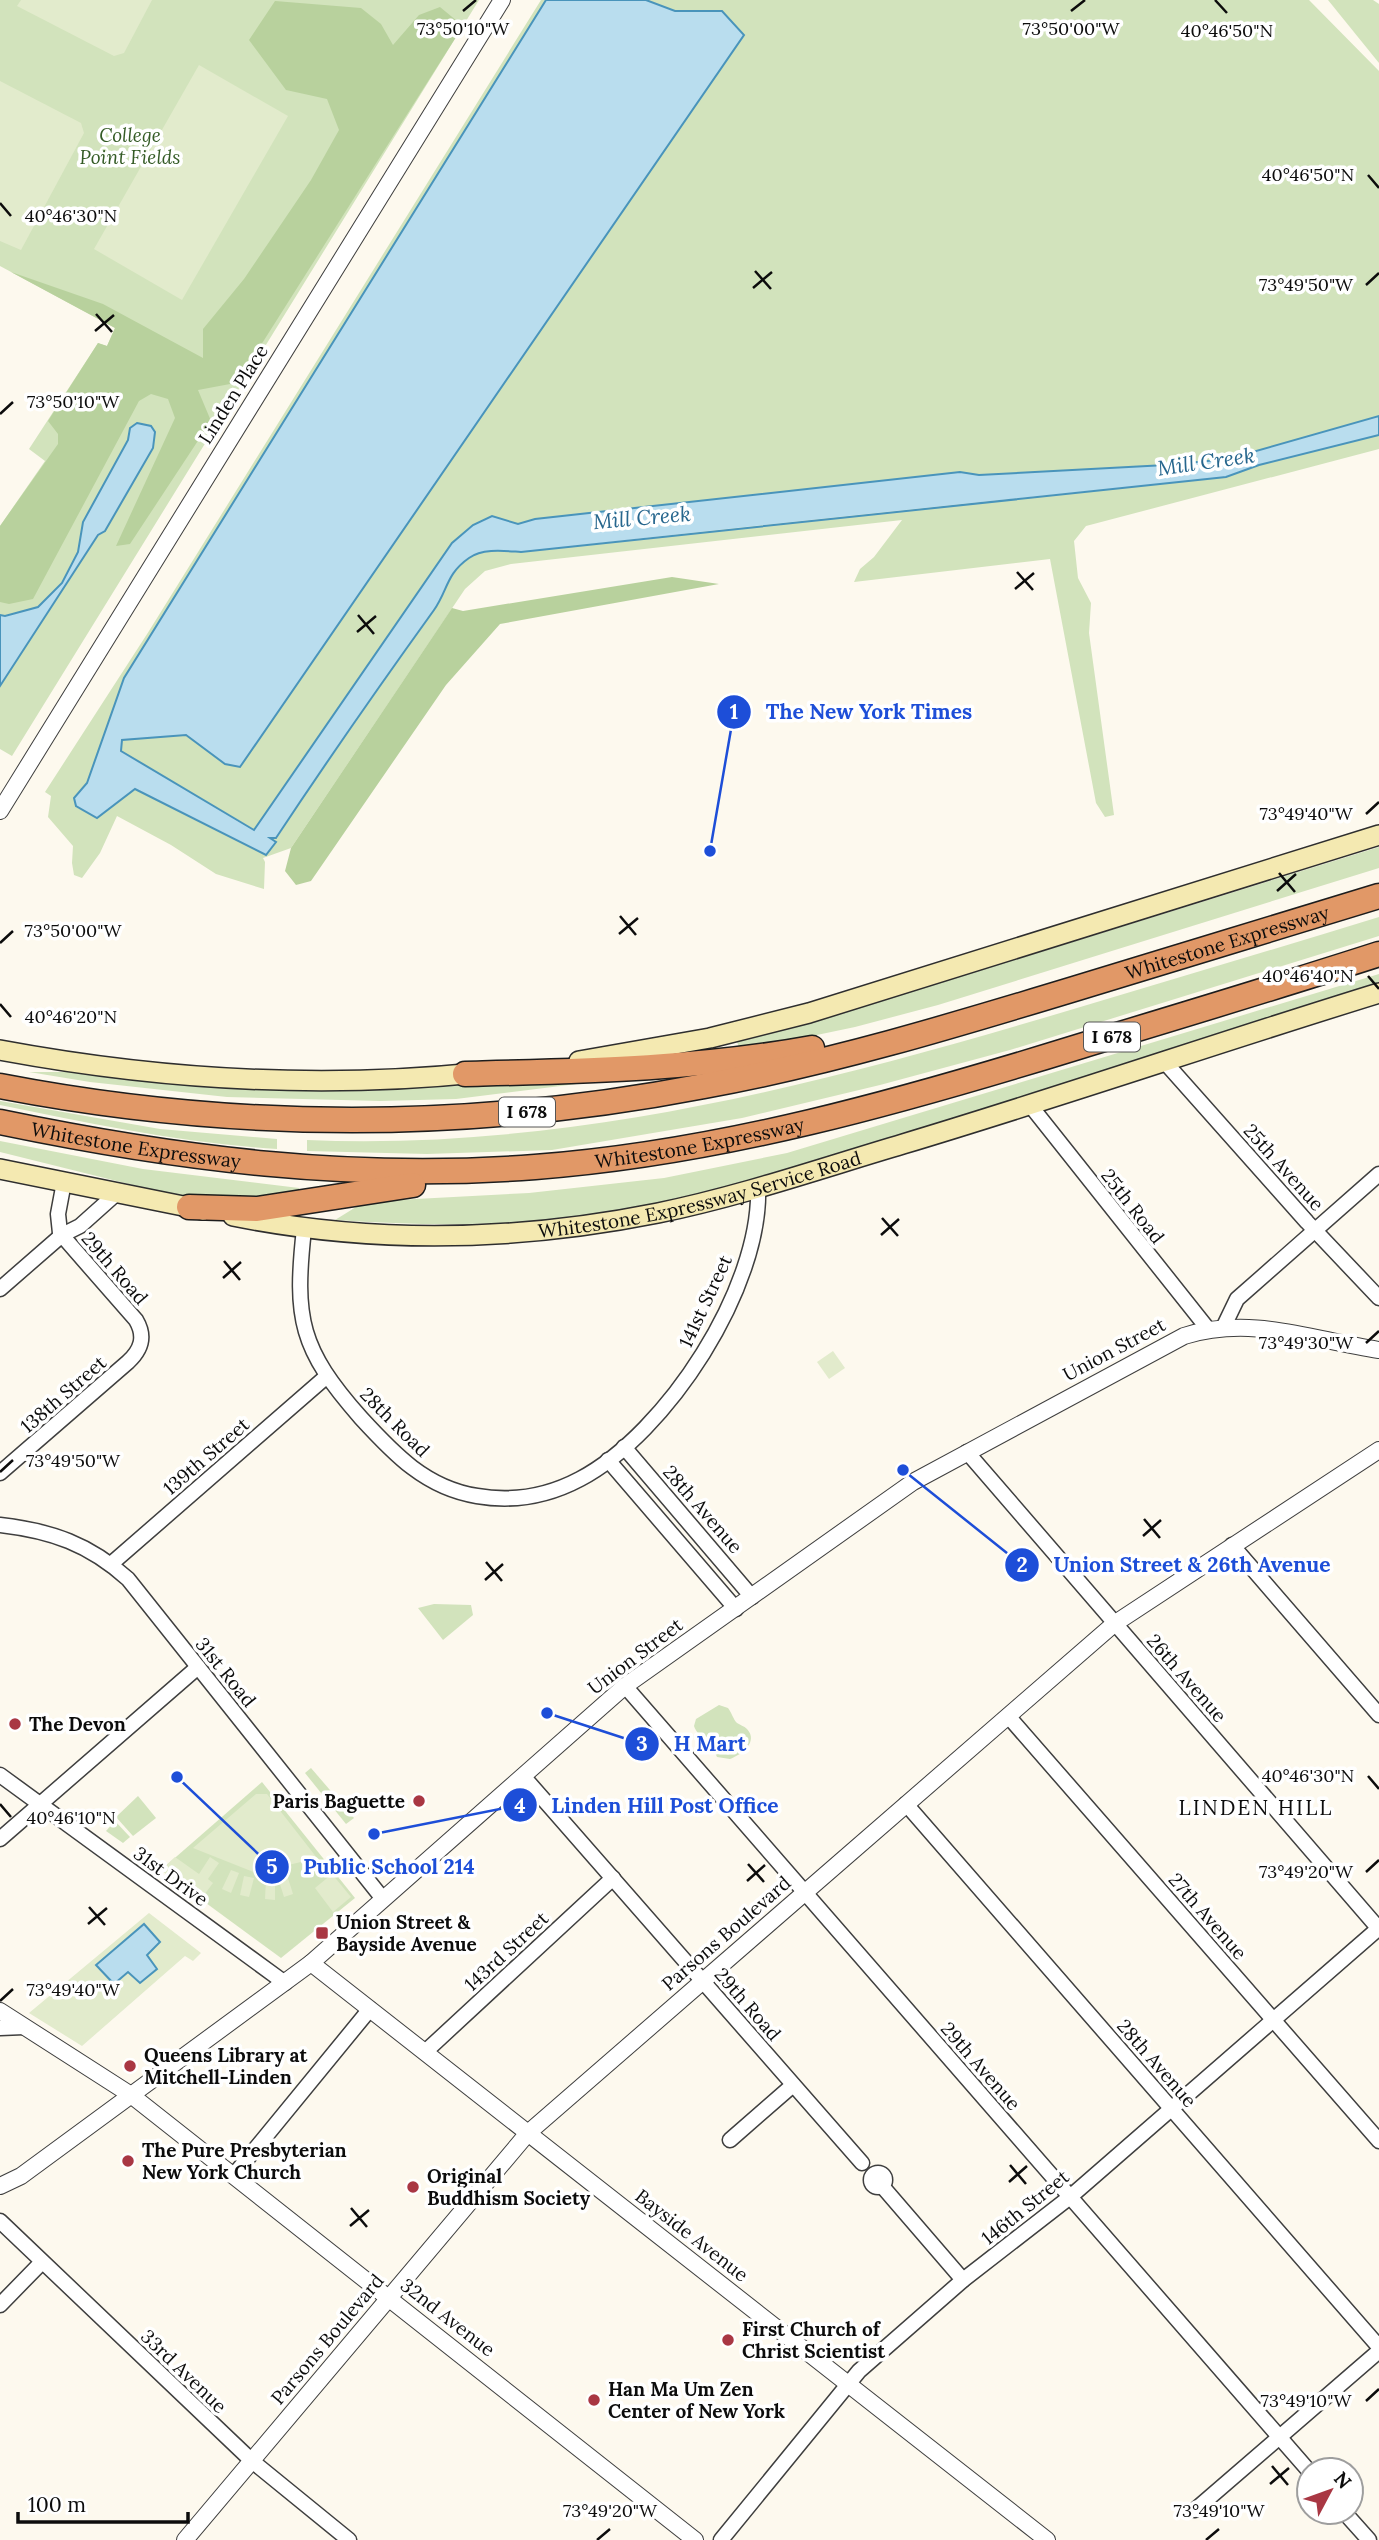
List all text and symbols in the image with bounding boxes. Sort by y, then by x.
text: 73°50'10"W [417,17,510,40]
text: 73°50'00"W [1023,17,1121,40]
text: 40°46'50"N [1181,19,1273,42]
park label: College Point Fields [80,123,180,169]
text: 40°46'50"N [1262,163,1354,186]
text: 40°46'30"N [25,204,117,227]
text: 73°49'50"W [1259,273,1354,296]
street label: Linden Place [193,340,273,448]
text: 73°50'10"W [27,390,120,413]
water label: Mill Creek [1155,441,1256,482]
water label: Mill Creek [592,500,692,535]
callout: The New York Times [717,691,986,733]
text: 1 [730,698,738,725]
text: The New York Times [766,698,972,725]
text: 73°49'40"W [1259,802,1354,825]
street label: Whitestone Expressway [1122,900,1332,985]
text: 73°50'00"W [25,919,123,942]
text: 40°46'40"N [1262,964,1354,987]
text: 40°46'20"N [25,1005,117,1028]
road number: I 678 [1084,1022,1140,1052]
road number: I 678 [499,1098,555,1126]
street label: Whitestone Expressway [593,1112,806,1173]
street label: Whitestone Expressway [29,1117,242,1173]
street label: 25th Avenue [1239,1119,1329,1215]
street label: Whitestone Expressway Service Road [537,1145,864,1243]
street label: 25th Road [1096,1164,1170,1248]
street label: 29th Road [77,1227,153,1309]
street label: 141st Street [673,1250,737,1351]
street label: Union Street [1059,1312,1170,1386]
text: 73°49'30"W [1259,1331,1354,1354]
street label: 138th Street [15,1350,111,1438]
street label: 28th Road [355,1382,435,1462]
street label: 139th Street [158,1412,254,1500]
text: 73°49'50"W [26,1449,121,1472]
street label: 28th Avenue [658,1460,748,1558]
callout: Union Street & 26th Avenue [1004,1544,1345,1586]
text: 2 [1016,1551,1028,1578]
text: Union Street & 26th Avenue [1053,1551,1331,1578]
street label: Union Street [583,1612,688,1699]
street label: 26th Avenue [1142,1629,1232,1727]
street label: 31st Road [191,1632,261,1712]
place label: The Devon [29,1712,126,1736]
marker: The Devon [7,1716,23,1732]
callout: H Mart [625,1723,760,1765]
text: 3 [636,1730,648,1757]
text: H Mart [674,1730,747,1757]
text: 40°46'30"N [1262,1764,1354,1787]
callout: Linden Hill Post Office [502,1784,793,1826]
place label: Paris Baguette [273,1789,405,1813]
text: 4 [514,1792,526,1819]
text: Linden Hill Post Office [551,1792,779,1819]
marker: Paris Baguette [411,1793,427,1809]
district label: LINDEN HILL [1179,1794,1333,1821]
text: 40°46'10"N [26,1806,116,1829]
street label: 31st Drive [129,1841,213,1911]
callout: Public School 214 [254,1846,489,1888]
text: 5 [266,1853,278,1880]
text: Public School 214 [303,1853,475,1880]
text: 73°49'20"W [1259,1860,1354,1883]
street label: 27th Avenue [1164,1868,1252,1964]
street label: Parsons Boulevard [657,1870,795,1996]
street label: 143rd Street [459,1906,553,1996]
place label: Union Street & Bayside Avenue [336,1910,477,1956]
marker: Union Street & Bayside Avenue [314,1925,330,1941]
street label: 29th Road [710,1963,786,2045]
text: 73°49'40"W [26,1978,121,2001]
street label: 28th Avenue [1112,2014,1202,2112]
street label: 29th Avenue [936,2017,1026,2115]
place label: Queens Library at Mitchell-Linden [144,2043,308,2089]
marker: Queens Library at Mitchell-Linden [122,2058,138,2074]
place label: The Pure Presbyterian New York Church [142,2138,347,2184]
marker: The Pure Presbyterian New York Church [120,2153,136,2169]
place label: Original Buddhism Society [427,2164,591,2210]
street label: 146th Street [976,2164,1074,2250]
marker: Original Buddhism Society [405,2179,421,2195]
street label: Bayside Avenue [631,2183,753,2287]
street label: Parsons Boulevard [265,2269,389,2409]
street label: 32nd Avenue [396,2273,500,2361]
place label: First Church of Christ Scientist [742,2317,886,2363]
street label: 33rd Avenue [136,2324,232,2418]
marker: First Church of Christ Scientist [720,2332,736,2348]
place label: Han Ma Um Zen Center of New York [608,2377,785,2423]
text: 73°49'10"W [1261,2389,1352,2412]
marker: Han Ma Um Zen Center of New York [586,2392,602,2408]
north arrow [1295,2456,1365,2526]
text: N [1329,2466,1357,2493]
scale bar [18,2480,187,2524]
text: 100 m [28,2491,86,2518]
text: 73°49'20"W [563,2499,658,2522]
text: 73°49'10"W [1174,2499,1265,2522]

